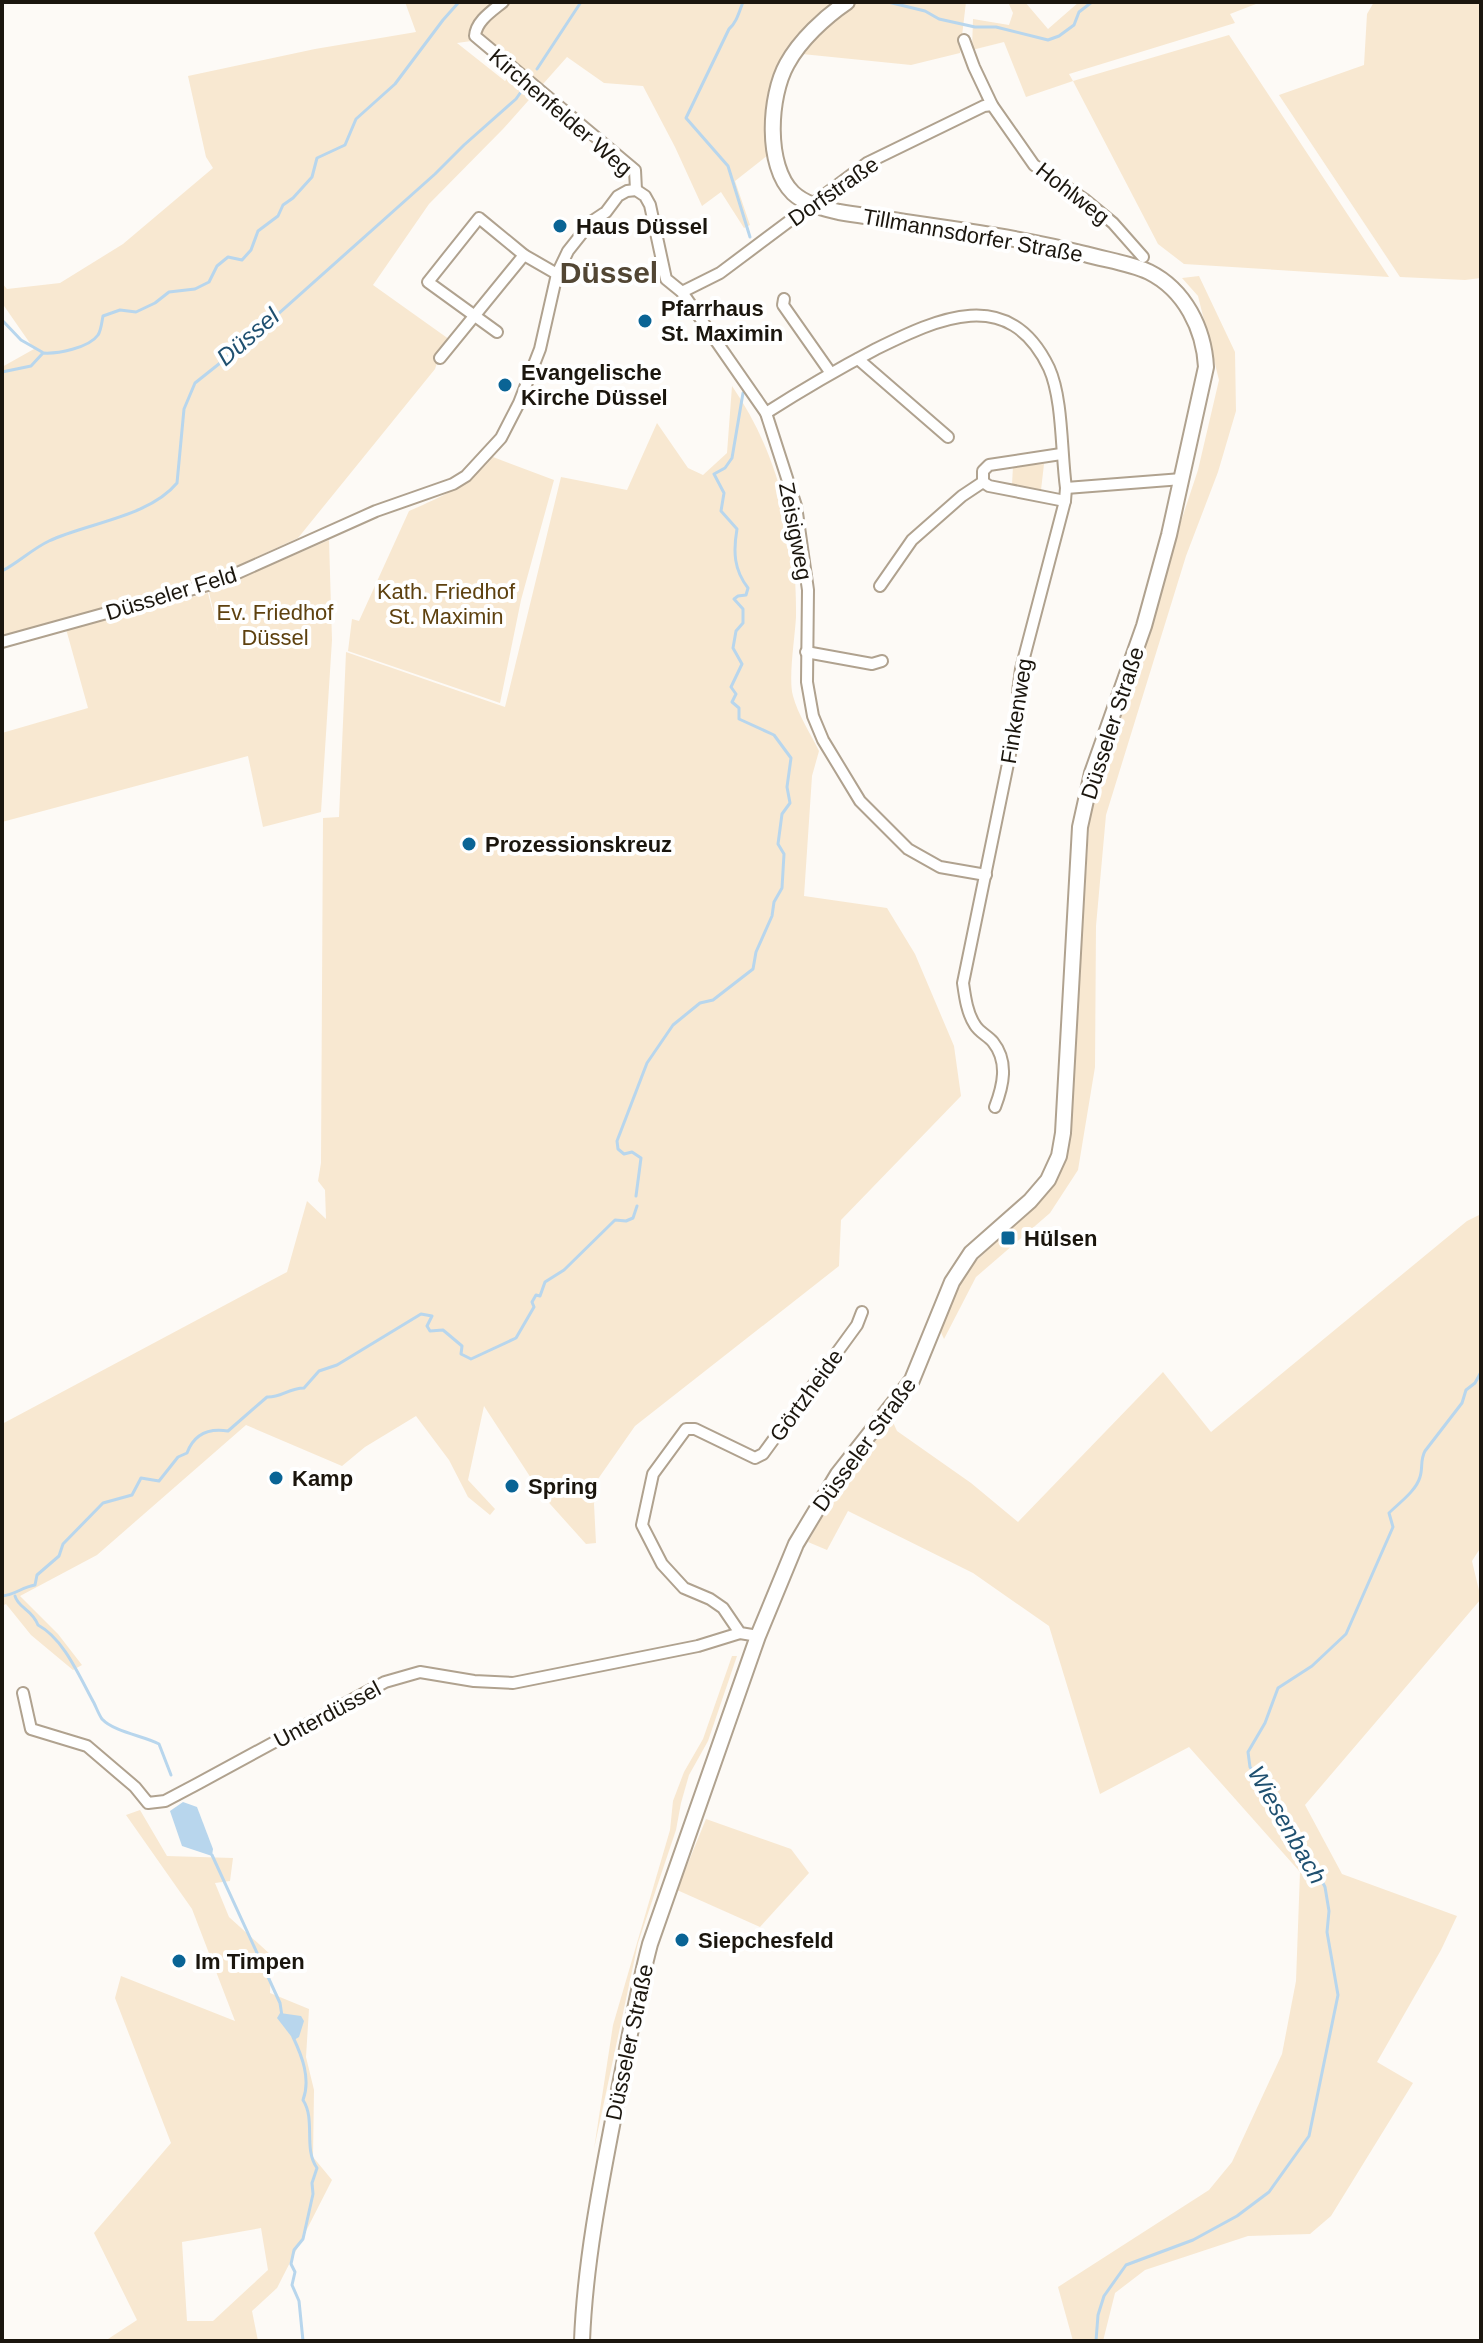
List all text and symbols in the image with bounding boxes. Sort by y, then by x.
street label: Kirchenfelder Weg [484,44,637,181]
street label: Dorfstraße [784,151,883,231]
street label: Hohlweg [1031,157,1114,230]
street label: Tillmannsdorfer Straße [861,204,1085,267]
place label: Haus Düssel [576,214,708,239]
marker: Haus Düssel [551,217,569,235]
district label: Düssel [560,256,658,289]
place label: Pfarrhaus St. Maximin [661,296,783,346]
water label: Düssel [211,302,285,371]
marker: Pfarrhaus St. Maximin [636,312,654,330]
place label: Evangelische Kirche Düssel [521,360,668,410]
marker: Evangelische Kirche Düssel [496,376,514,394]
street label: Zeisigweg [774,480,817,582]
street label: Düsseler Feld [103,562,240,625]
park label: Kath. Friedhof St. Maximin [377,579,516,629]
park label: Ev. Friedhof Düssel [217,600,334,650]
street label: Düsseler Straße [1076,644,1149,803]
street label: Finkenweg [996,657,1037,766]
place label: Prozessionskreuz [485,832,672,857]
marker: Prozessionskreuz [460,835,478,853]
place label: Hülsen [1024,1226,1097,1251]
marker: Hülsen [999,1229,1017,1247]
street label: Görtzheide [765,1344,848,1446]
street label: Düsseler Straße [808,1373,921,1516]
place label: Kamp [292,1466,353,1491]
marker: Kamp [267,1469,285,1487]
place label: Spring [528,1474,598,1499]
marker: Spring [503,1477,521,1495]
street label: Unterdüssel [270,1676,385,1753]
water label: Wiesenbach [1243,1761,1332,1889]
place label: Siepchesfeld [698,1928,834,1953]
marker: Siepchesfeld [673,1931,691,1949]
place label: Im Timpen [195,1949,305,1974]
marker: Im Timpen [170,1952,188,1970]
street label: Düsseler Straße [601,1962,658,2122]

